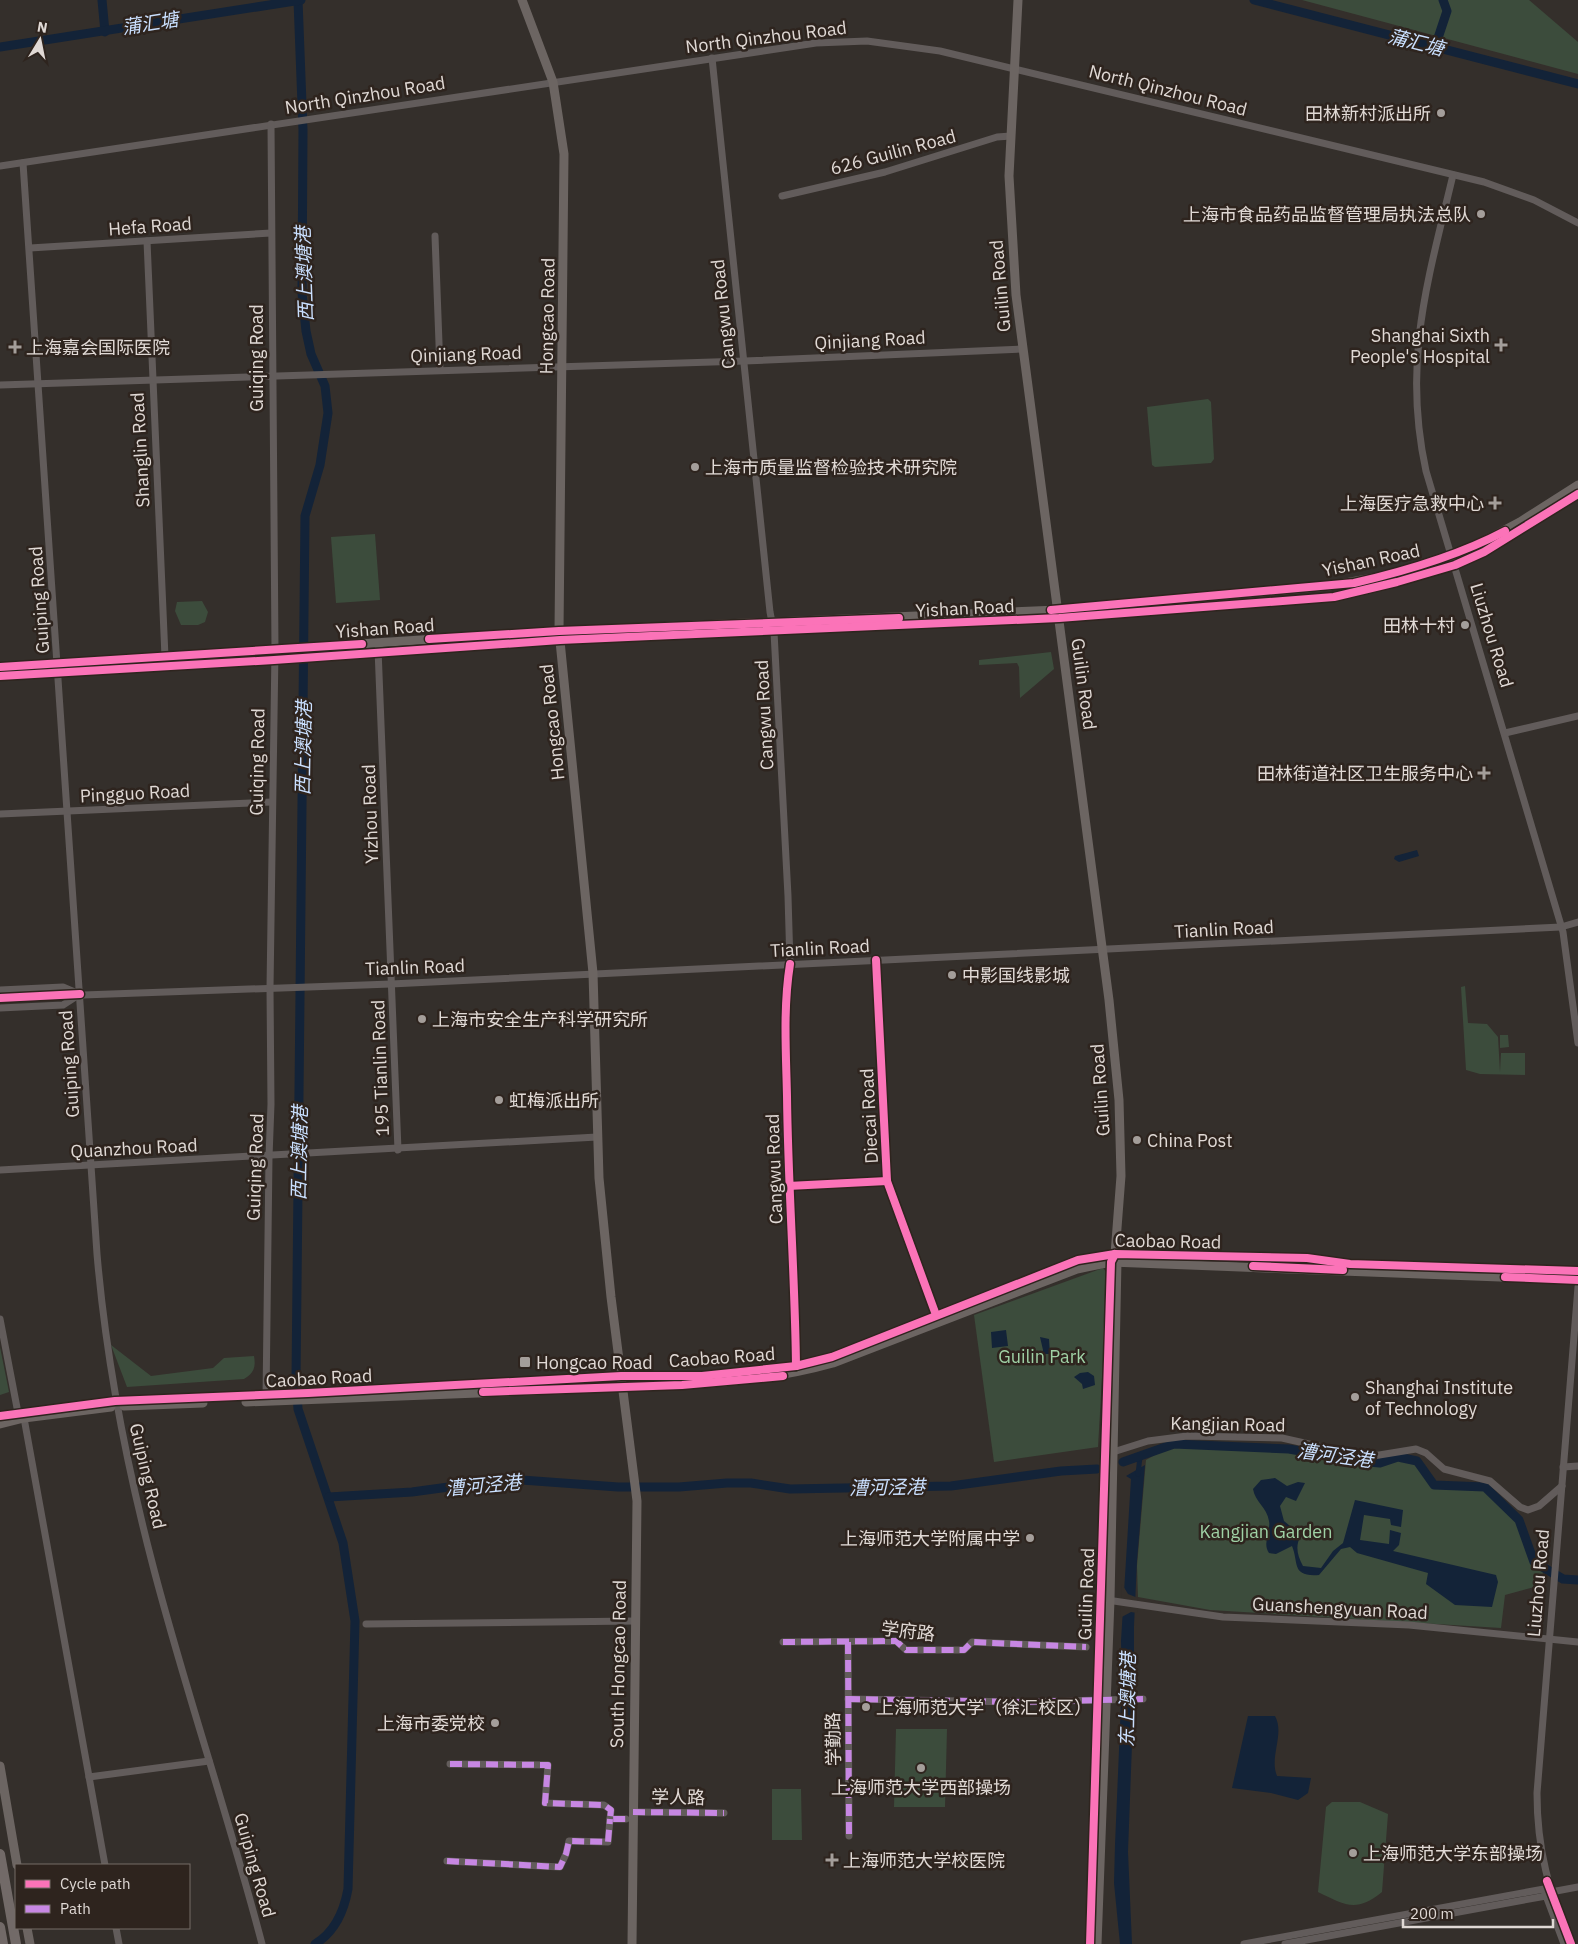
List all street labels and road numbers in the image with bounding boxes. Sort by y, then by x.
street label: North Qinzhou Road [684,16,848,58]
street label: North Qinzhou Road [1086,59,1250,121]
street label: North Qinzhou Road [283,71,447,119]
street label: 626 Guilin Road [828,124,958,180]
street label: Hefa Road [107,212,193,240]
street label: Guilin Road [985,239,1015,333]
street label: Hongcao Road [534,257,560,375]
street label: Cangwu Road [706,258,740,370]
street label: Guiqing Road [245,304,268,412]
street label: Qinjiang Road [814,326,926,354]
street label: Qinjiang Road [410,341,522,367]
street label: Shanglin Road [125,392,155,508]
street label: Yishan Road [1320,538,1422,582]
street label: Guiping Road [24,546,54,654]
street label: Liuzhou Road [1465,580,1519,690]
street label: Yishan Road [915,594,1015,622]
street label: Yishan Road [335,613,435,643]
street label: Guilin Road [1066,637,1102,731]
street label: Cangwu Road [750,659,778,771]
street label: Hongcao Road [534,663,570,781]
street label: Guiqing Road [245,708,269,816]
street label: Yizhou Road [357,764,383,864]
street label: Pingguo Road [79,779,191,807]
street label: Tianlin Road [1174,915,1274,943]
street label: Tianlin Road [770,934,870,962]
street label: Tianlin Road [365,954,465,980]
street label: 195 Tianlin Road [366,999,394,1137]
street label: Guiping Road [54,1010,84,1118]
street label: Guilin Road [1085,1043,1115,1137]
street label: Diecai Road [855,1068,883,1164]
street label: Guiqing Road [242,1113,268,1221]
street label: Cangwu Road [761,1113,787,1225]
street label: Quanzhou Road [70,1133,198,1163]
street label: Caobao Road [1114,1229,1222,1253]
street label: Caobao Road [668,1342,776,1372]
street label: Caobao Road [265,1364,373,1392]
street label: Kangjian Road [1170,1411,1286,1437]
street label: Guiping Road [125,1421,171,1531]
street label: Liuzhou Road [1522,1528,1554,1638]
street label: Guilin Road [1073,1547,1099,1641]
street label: South Hongcao Road [605,1580,631,1748]
street label: Guanshengyuan Road [1252,1592,1428,1624]
street label: 学府路 [880,1616,936,1646]
street label: 学勤路 [821,1712,845,1766]
street label: 学人路 [651,1785,705,1809]
street label: Guiping Road [229,1810,281,1920]

